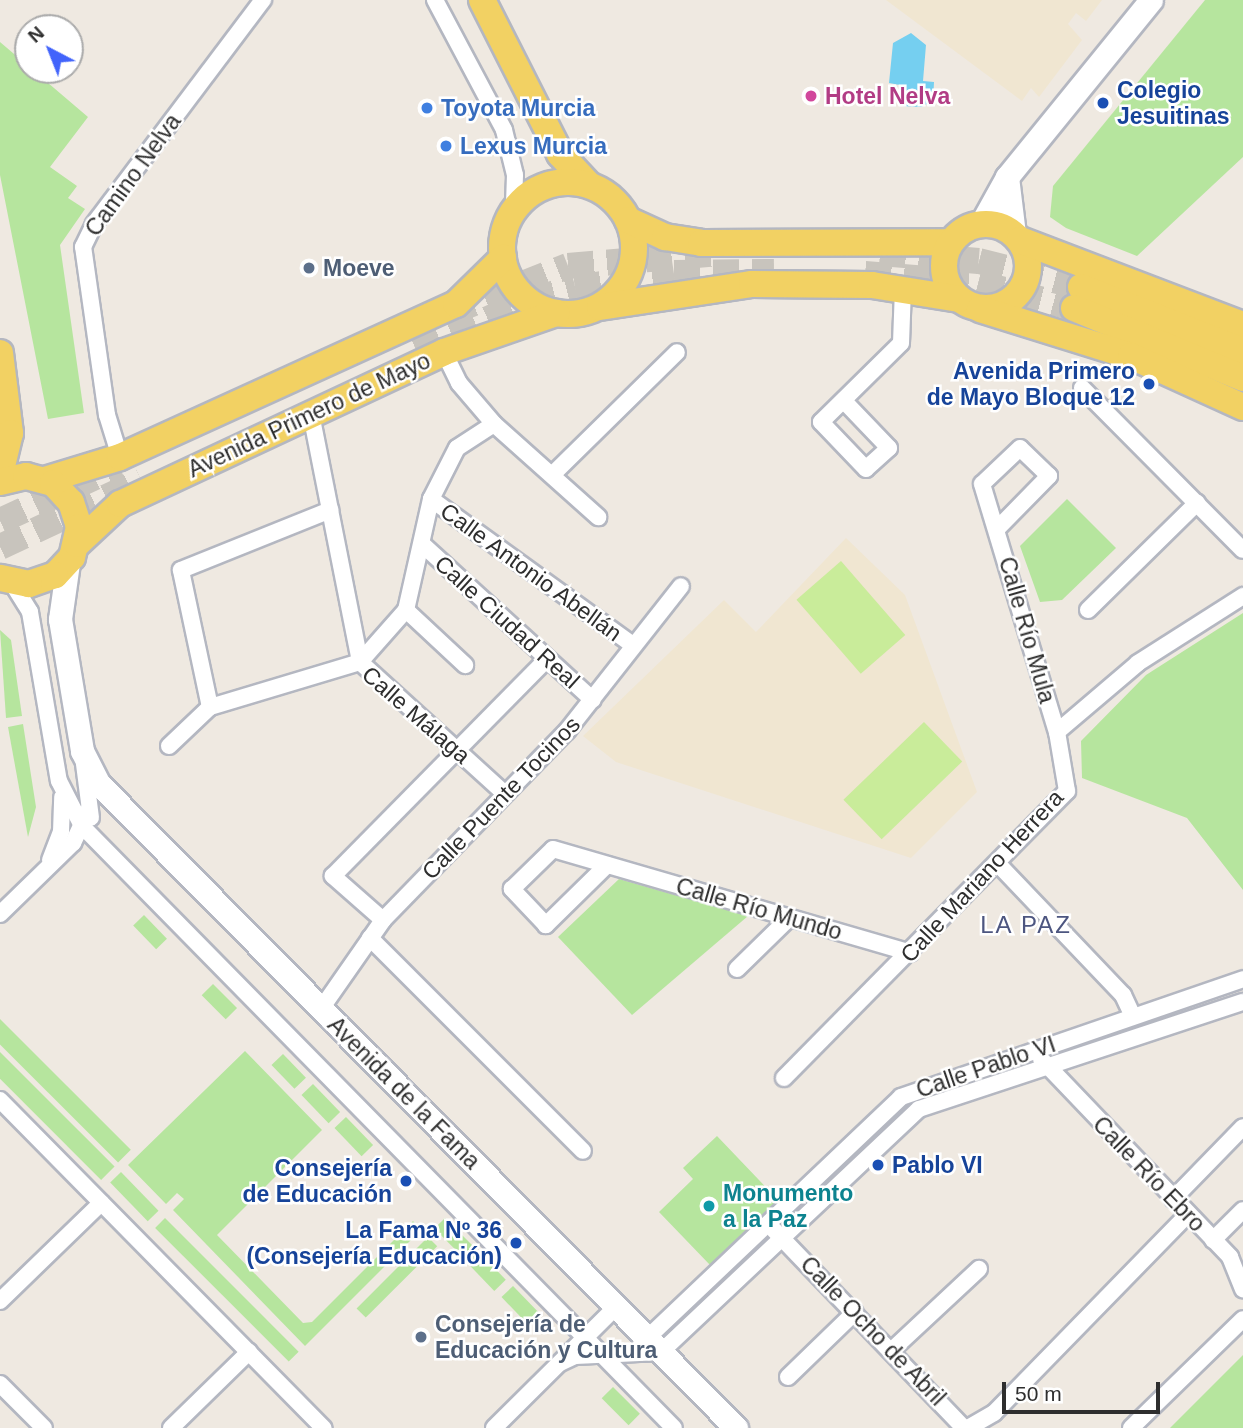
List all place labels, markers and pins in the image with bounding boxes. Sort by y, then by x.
place label: Colegio Jesuitinas [1117,76,1229,130]
place label: Hotel Nelva [825,82,950,110]
marker: Hotel Nelva [803,88,819,104]
place label: Toyota Murcia [441,94,595,122]
marker: Colegio Jesuitinas [1095,95,1111,111]
marker: Toyota Murcia [419,100,435,116]
place label: Lexus Murcia [460,132,607,160]
marker: Lexus Murcia [438,138,454,154]
place label: Moeve [323,254,395,282]
marker: Moeve [301,260,317,276]
place label: Avenida Primero de Mayo Bloque 12 [927,357,1135,411]
marker: Avenida Primero de Mayo Bloque 12 [1141,376,1157,392]
place label: Pablo VI [892,1151,983,1179]
place label: Consejería de Educación [242,1154,392,1208]
marker: Pablo VI [870,1157,886,1173]
marker: Consejería de Educación [398,1173,414,1189]
place label: Monumento a la Paz [723,1179,853,1233]
marker: Monumento a la Paz [701,1198,717,1214]
place label: La Fama Nº 36 (Consejería Educación) [246,1216,502,1270]
marker: La Fama Nº 36 (Consejería Educación) [508,1235,524,1251]
place label: Consejería de Educación y Cultura [435,1310,657,1364]
marker: Consejería de Educación y Cultura [413,1329,429,1345]

